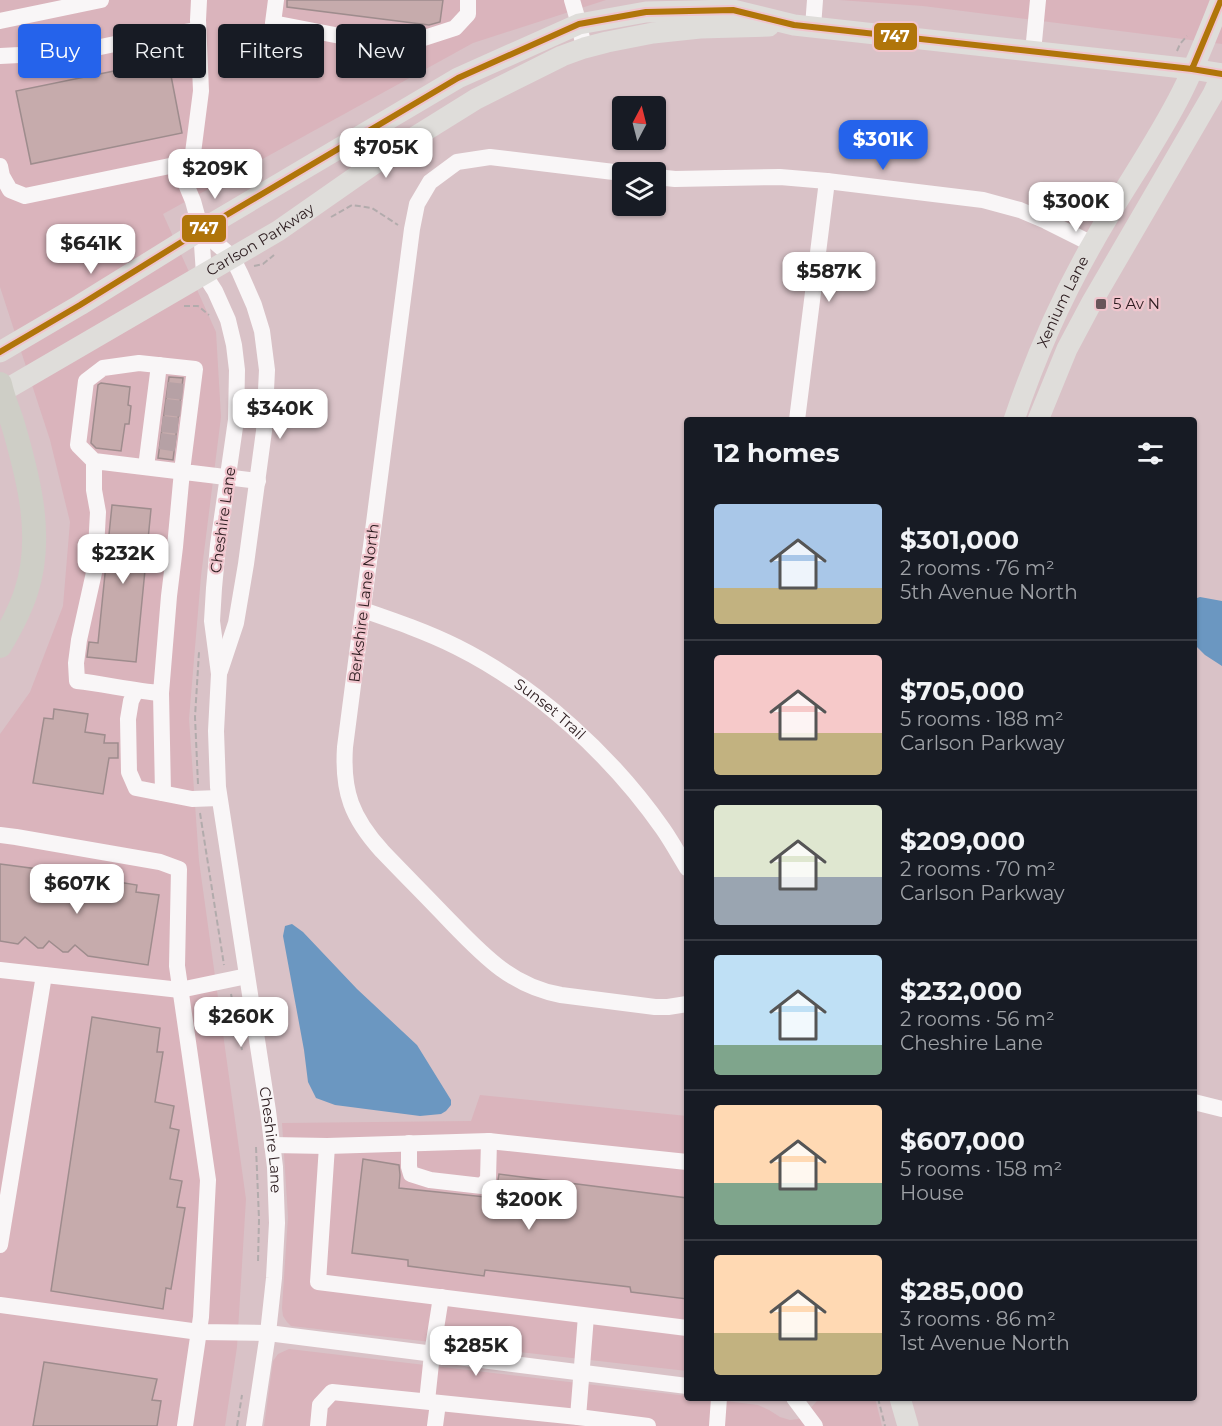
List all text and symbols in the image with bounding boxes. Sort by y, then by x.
line badge: 747 [873,22,918,51]
chip: Buy [18,24,101,78]
chip: Rent [113,24,206,78]
chip: Filters [218,24,324,78]
chip: New [336,24,426,78]
text: 747 [880,27,910,46]
north arrow [612,96,666,150]
map controls [612,96,666,216]
pin: $301K [841,120,925,171]
text: $301K [853,127,913,151]
pin: $705K [344,128,428,179]
text: $705K [354,135,418,159]
pin: $209K [173,149,257,200]
text: $209K [182,156,248,180]
button: layers [612,162,666,216]
pin: $300K [1034,182,1118,233]
text: $300K [1043,189,1109,213]
street label: Carlson Parkway [202,198,318,280]
line badge: 747 [181,214,227,243]
text: 747 [189,219,219,238]
pin: $641K [49,224,133,275]
text: $641K [60,231,122,255]
pin: $587K [787,252,871,303]
street label: Xenium Lane [1032,252,1093,350]
text: $587K [796,259,862,283]
place label: 5 Av N [1113,294,1160,313]
marker: 5 Av N [1094,297,1108,311]
pin: $340K [238,389,322,440]
text: $340K [247,396,313,420]
text: 12 homes [714,437,840,469]
icon: filters [1134,437,1167,470]
street label: Cheshire Lane [206,466,239,574]
street label: Berkshire Lane North [344,522,383,684]
text: $301,000 [900,524,1019,556]
icon: home [762,528,834,600]
pin: $232K [81,534,165,585]
text: $232K [92,541,154,565]
text: 2 rooms · 76 m² [900,556,1055,580]
text: 5th Avenue North [900,580,1078,604]
street label: Sunset Trail [511,674,590,743]
text: $705,000 [900,675,1024,707]
icon: home [762,679,834,751]
text: 5 rooms · 188 m² [900,707,1064,731]
text: Carlson Parkway [900,731,1065,755]
text: $209,000 [900,825,1025,857]
icon: home [762,829,834,901]
text: 2 rooms · 70 m² [900,857,1056,881]
pin: $607K [35,864,119,915]
text: $607K [44,871,110,895]
text: Carlson Parkway [900,881,1065,905]
text: $232,000 [900,975,1022,1007]
icon: home [762,979,834,1051]
pin: $260K [199,997,283,1048]
text: $260K [208,1004,274,1028]
text: 2 rooms · 56 m² [900,1007,1055,1031]
text: Cheshire Lane [900,1031,1043,1055]
street label: Cheshire Lane [255,1085,286,1193]
text: $607,000 [900,1125,1025,1157]
icon: home [762,1129,834,1201]
text: 5 rooms · 158 m² [900,1157,1062,1181]
pin: $200K [487,1180,571,1231]
text: House [900,1181,964,1205]
text: $200K [496,1187,562,1211]
text: $285,000 [900,1275,1024,1307]
icon: home [762,1279,834,1351]
text: 3 rooms · 86 m² [900,1307,1056,1331]
pin: $285K [434,1326,518,1377]
text: 1st Avenue North [900,1331,1070,1355]
text: $285K [444,1333,508,1357]

